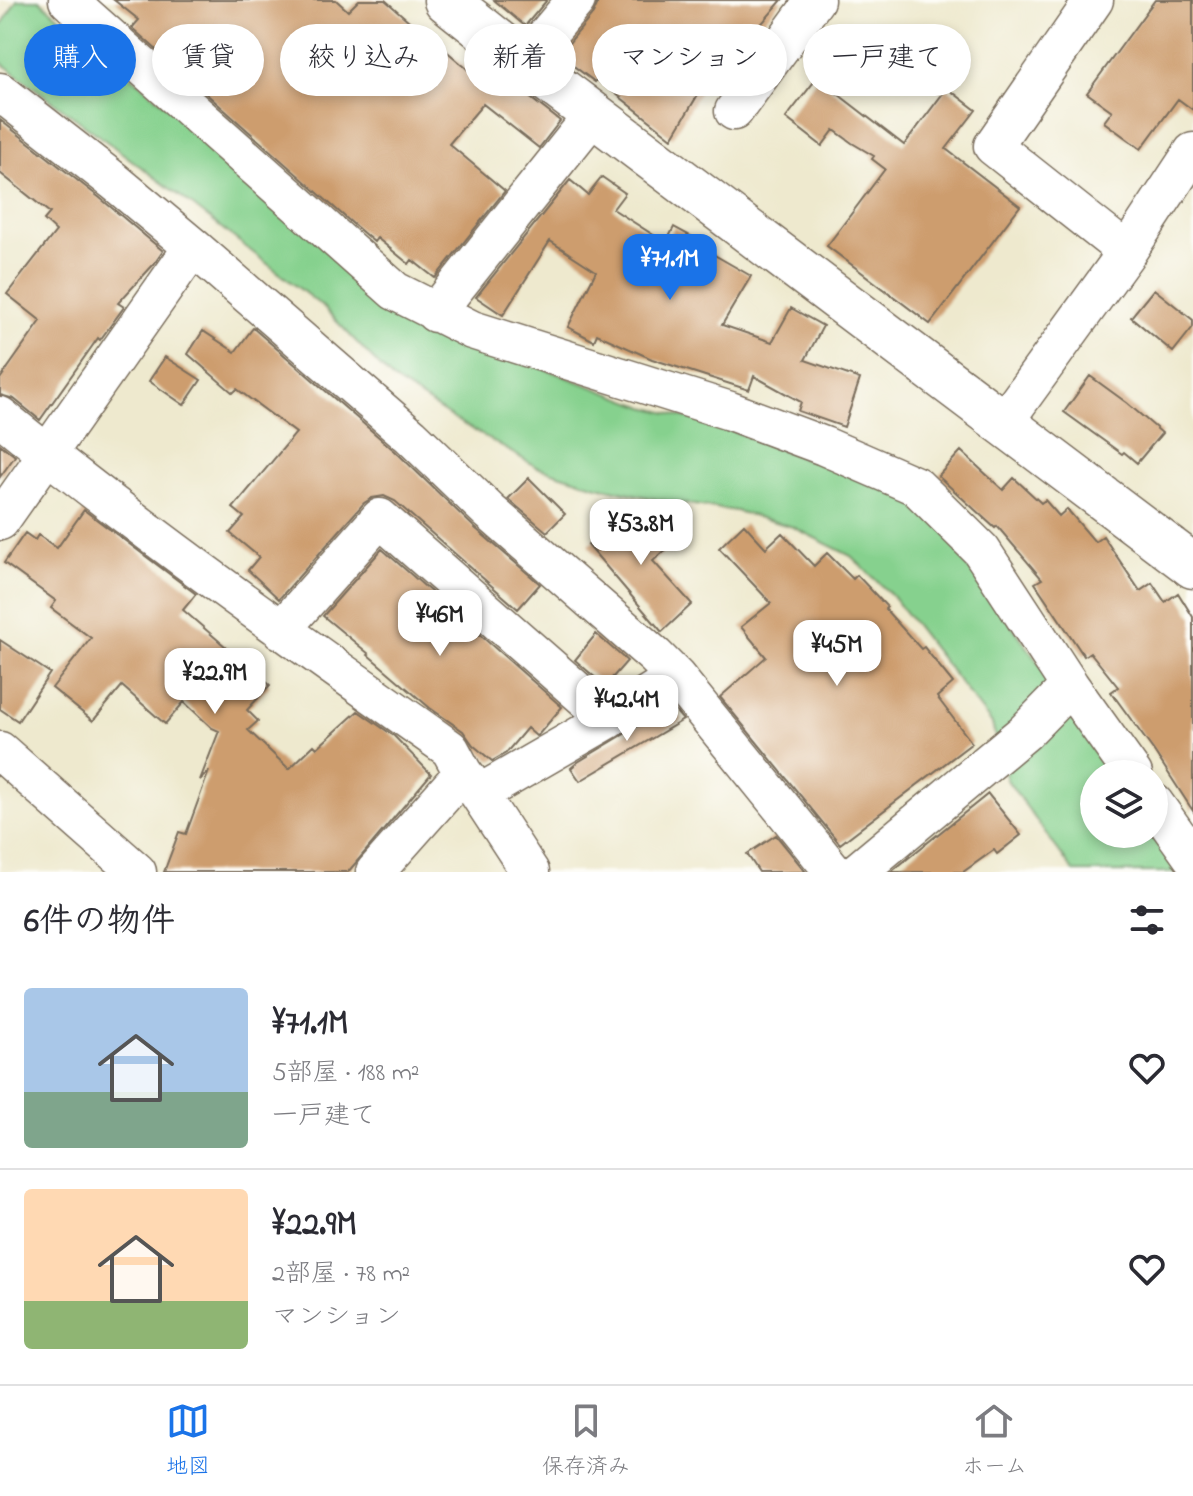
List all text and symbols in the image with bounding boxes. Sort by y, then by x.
chip: 購入 [24,24,136,96]
chip: 賃貸 [152,24,264,96]
chip: 絞り込み [280,24,448,96]
chip: 新着 [464,24,576,96]
chip: マンション [592,24,787,96]
chip: 一戸建て [803,24,971,96]
pin: ¥71.1M [605,234,735,302]
text: ¥71.1M [641,241,699,279]
pin: ¥53.8M [576,499,706,567]
text: ¥53.8M [608,506,674,544]
pin: ¥46M [393,590,487,658]
text: ¥46M [416,597,464,635]
pin: ¥45M [790,620,884,688]
text: ¥45M [811,627,863,665]
pin: ¥22.9M [150,648,280,716]
text: ¥22.9M [183,655,247,693]
pin: ¥42.4M [562,675,692,743]
text: ¥42.4M [594,682,660,720]
map controls [1080,760,1168,848]
button: layers [1080,760,1168,848]
text: 6件の物件 [24,898,175,948]
icon: filters [1125,898,1169,942]
text: ¥71.1M [272,1000,348,1050]
icon: home [88,1020,184,1116]
icon: heart [1125,1046,1169,1090]
text: 5部屋 · 188 m² [272,1055,420,1093]
text: 一戸建て [272,1098,376,1136]
text: ¥22.9M [272,1201,357,1251]
icon: home [88,1221,184,1317]
icon: heart [1125,1247,1169,1291]
text: 2部屋 · 78 m² [272,1256,410,1294]
text: マンション [272,1299,401,1337]
tab: 地図 [166,1399,210,1484]
tab: 保存済み [542,1399,630,1484]
tab: ホーム [962,1399,1027,1484]

